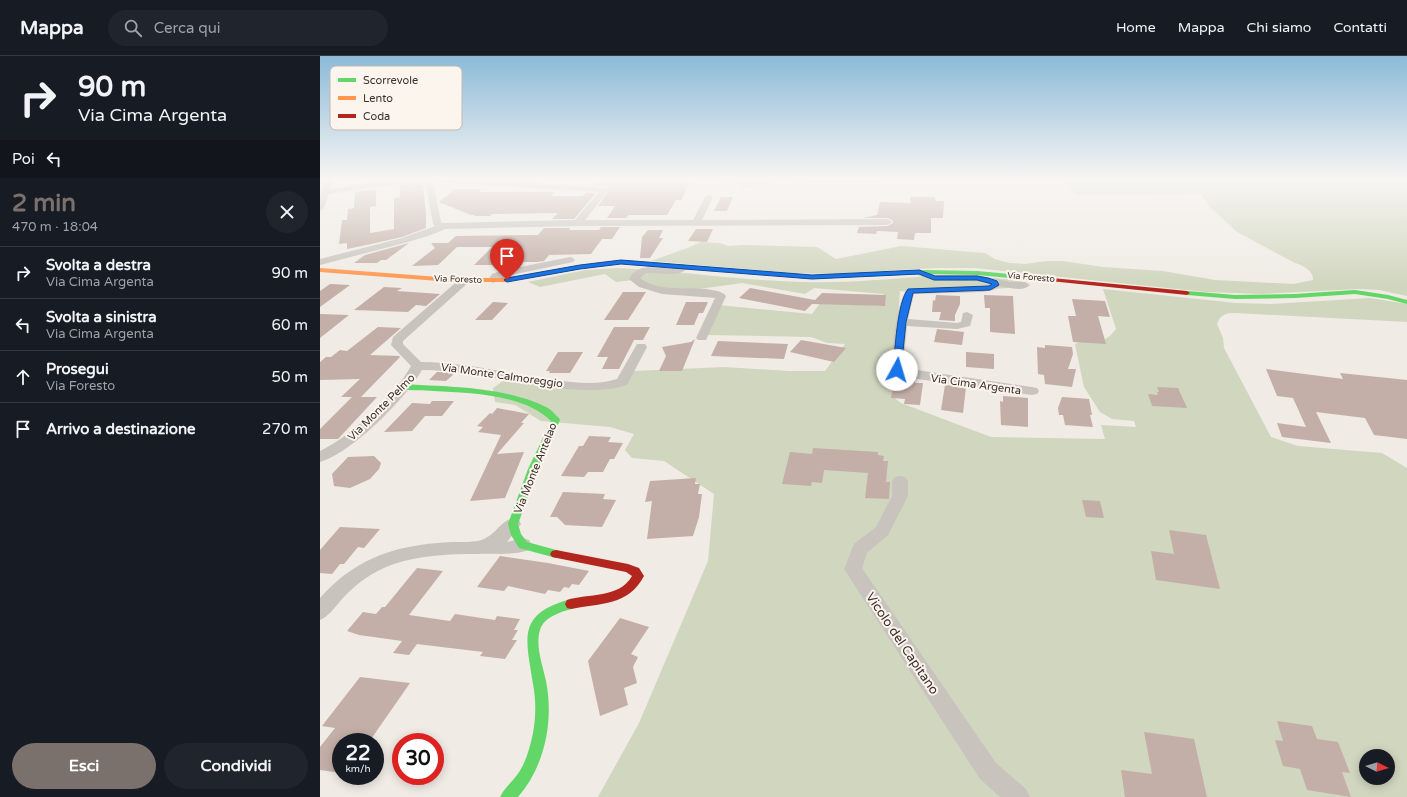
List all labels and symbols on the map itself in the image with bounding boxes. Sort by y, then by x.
legend [330,66,462,130]
text: Scorrevole [363,74,418,87]
text: Lento [363,92,393,105]
text: Coda [363,110,390,123]
pin [490,239,524,280]
street label: Via Foresto [1007,270,1056,285]
street label: Via Foresto [434,273,483,286]
position arrow [876,349,918,391]
street label: Via Monte Calmoreggio [440,360,564,391]
street label: Via Monte Pelmo [345,371,418,443]
street label: Via Cima Argenta [930,372,1022,397]
street label: Via Monte Antelao [511,421,560,516]
street label: Vicolo del Capitano [862,590,942,698]
speed limit sign: 30 [392,733,444,785]
north arrow [1359,749,1395,785]

